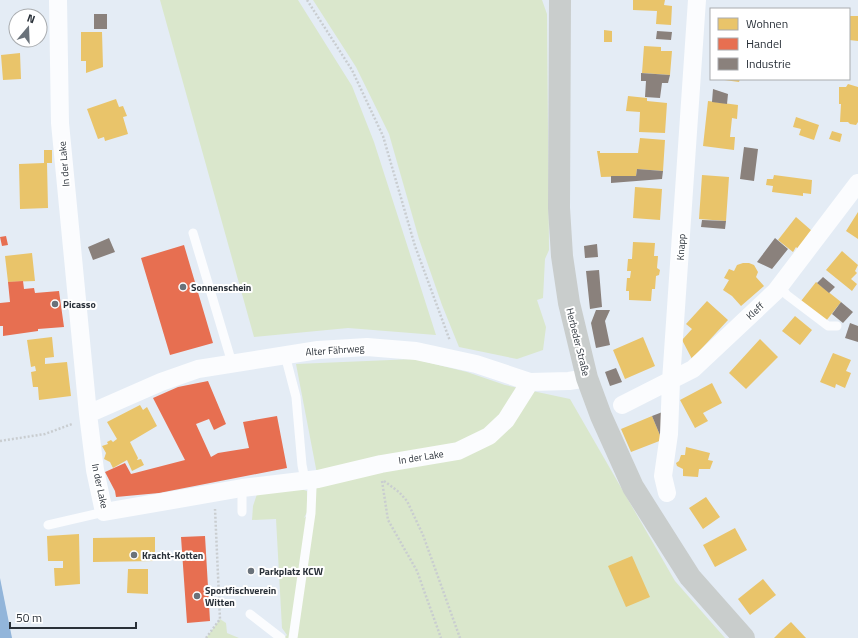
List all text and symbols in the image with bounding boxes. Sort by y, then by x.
north arrow [8,8,48,48]
legend [710,8,850,80]
text: N [25,10,37,27]
text: Wohnen [746,14,788,33]
text: Handel [746,34,782,53]
text: Industrie [746,54,791,73]
street label: In der Lake [55,141,73,187]
street label: Knapp [673,233,689,261]
place label: Sonnenschein [191,280,251,295]
marker: Sonnenschein [178,282,188,292]
place label: Picasso [63,297,96,312]
street label: Kleff [743,298,768,323]
marker: Picasso [50,299,60,309]
street label: Herbeder Straße [562,306,594,378]
street label: Alter Fährweg [305,340,365,360]
street label: In der Lake [397,446,445,468]
street label: In der Lake [88,462,112,510]
place label: Kracht-Kotten [142,548,203,563]
marker: Kracht-Kotten [129,550,139,560]
place label: Parkplatz KCW [259,564,324,579]
marker: Parkplatz KCW [246,566,256,576]
place label: Sportfischverein Witten [205,583,276,610]
marker: Sportfischverein Witten [192,591,202,601]
scale bar [10,604,136,630]
text: 50 m [16,608,42,627]

